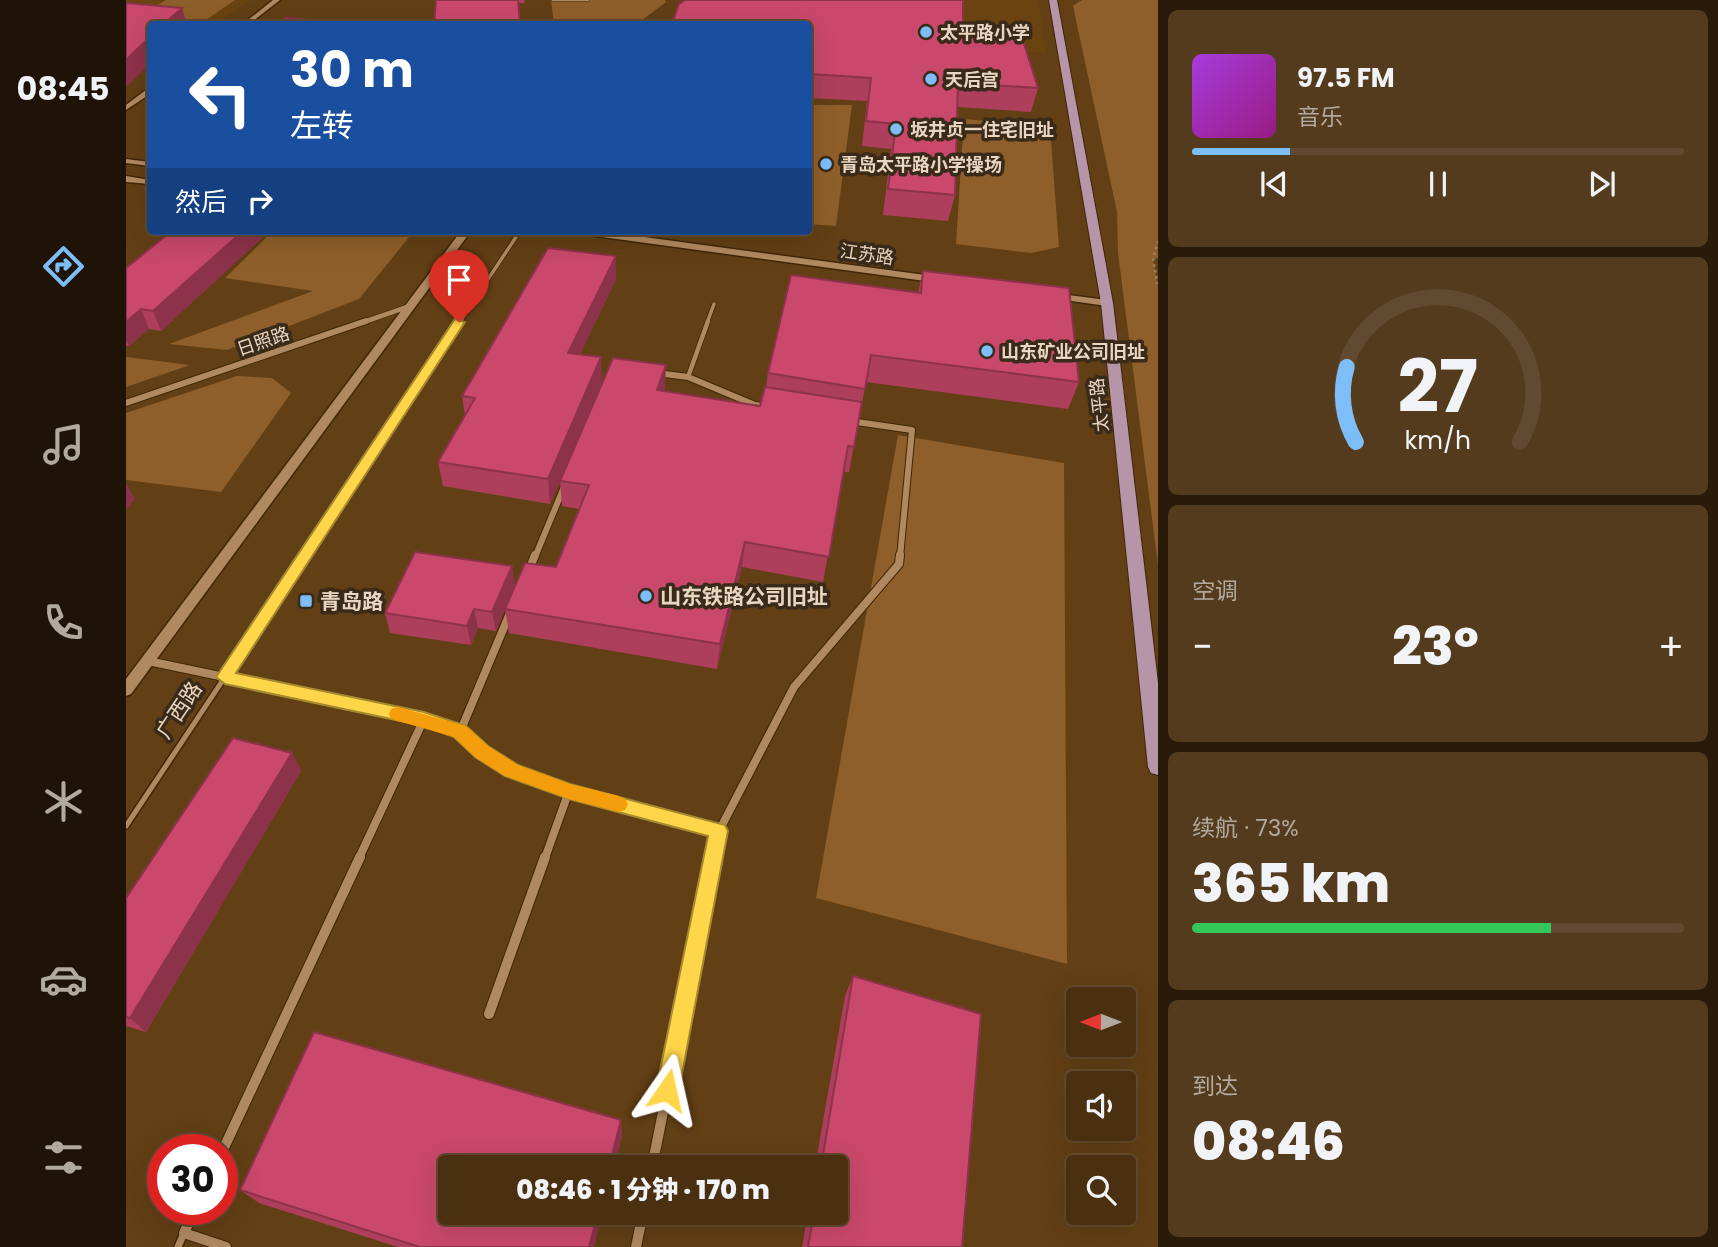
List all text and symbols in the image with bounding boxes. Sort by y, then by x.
place label: 太平路小学 [940,20,1030,45]
marker: 太平路小学 [918,24,934,40]
text: 30 m [290,36,414,104]
icon: left [175,49,266,140]
text: 97.5 FM [1297,60,1395,96]
text: 08:45 [16,66,110,111]
place label: 天后宫 [945,67,999,92]
marker: 天后宫 [923,71,939,87]
text: 音乐 [1297,101,1343,133]
text: 左转 [290,103,354,148]
place label: 坂井贞一住宅旧址 [910,117,1054,142]
marker: 坂井贞一住宅旧址 [888,121,904,137]
place label: 青岛太平路小学操场 [840,152,1002,177]
marker: 青岛太平路小学操场 [818,156,834,172]
icon: previous [1255,165,1293,203]
icon: pause [1419,165,1457,203]
icon: next [1583,165,1621,203]
icon: right [241,182,279,220]
text: 然后 [175,184,227,220]
street label: 江苏路 [839,238,895,270]
icon: directions [39,242,88,291]
pin [429,250,489,322]
icon: arrive [440,261,478,299]
street label: 日照路 [233,320,293,362]
text: 27 [1398,337,1478,438]
place label: 山东矿业公司旧址 [1001,339,1145,364]
marker: 山东矿业公司旧址 [979,343,995,359]
street label: 太平路 [1084,377,1114,433]
icon: music [39,420,88,469]
text: km/h [1405,423,1471,458]
text: 空调 [1192,575,1238,607]
place label: 山东铁路公司旧址 [660,582,828,611]
place label: 青岛路 [320,587,383,616]
marker: 山东铁路公司旧址 [638,588,654,604]
marker: 青岛路 [298,593,314,609]
icon: phone [39,598,88,647]
text: 23° [1392,610,1479,683]
text: − [1192,620,1213,673]
text: + [1658,620,1684,673]
street label: 广西路 [149,676,209,744]
icon: climate [39,777,88,826]
text: 续航 · 73% [1192,812,1299,844]
text: 365 km [1192,847,1390,920]
icon: car [39,955,88,1004]
north arrow [1066,987,1136,1057]
map controls [1066,987,1136,1225]
position arrow [630,1053,704,1127]
text: 到达 [1192,1070,1238,1102]
button: sound [1066,1071,1136,1141]
text: 08:46 [1192,1105,1345,1178]
icon: filters [39,1133,88,1182]
speed limit sign: 30 [147,1134,238,1225]
button: search [1066,1155,1136,1225]
text: 08:46 · 1 分钟 · 170 m [516,1172,770,1208]

